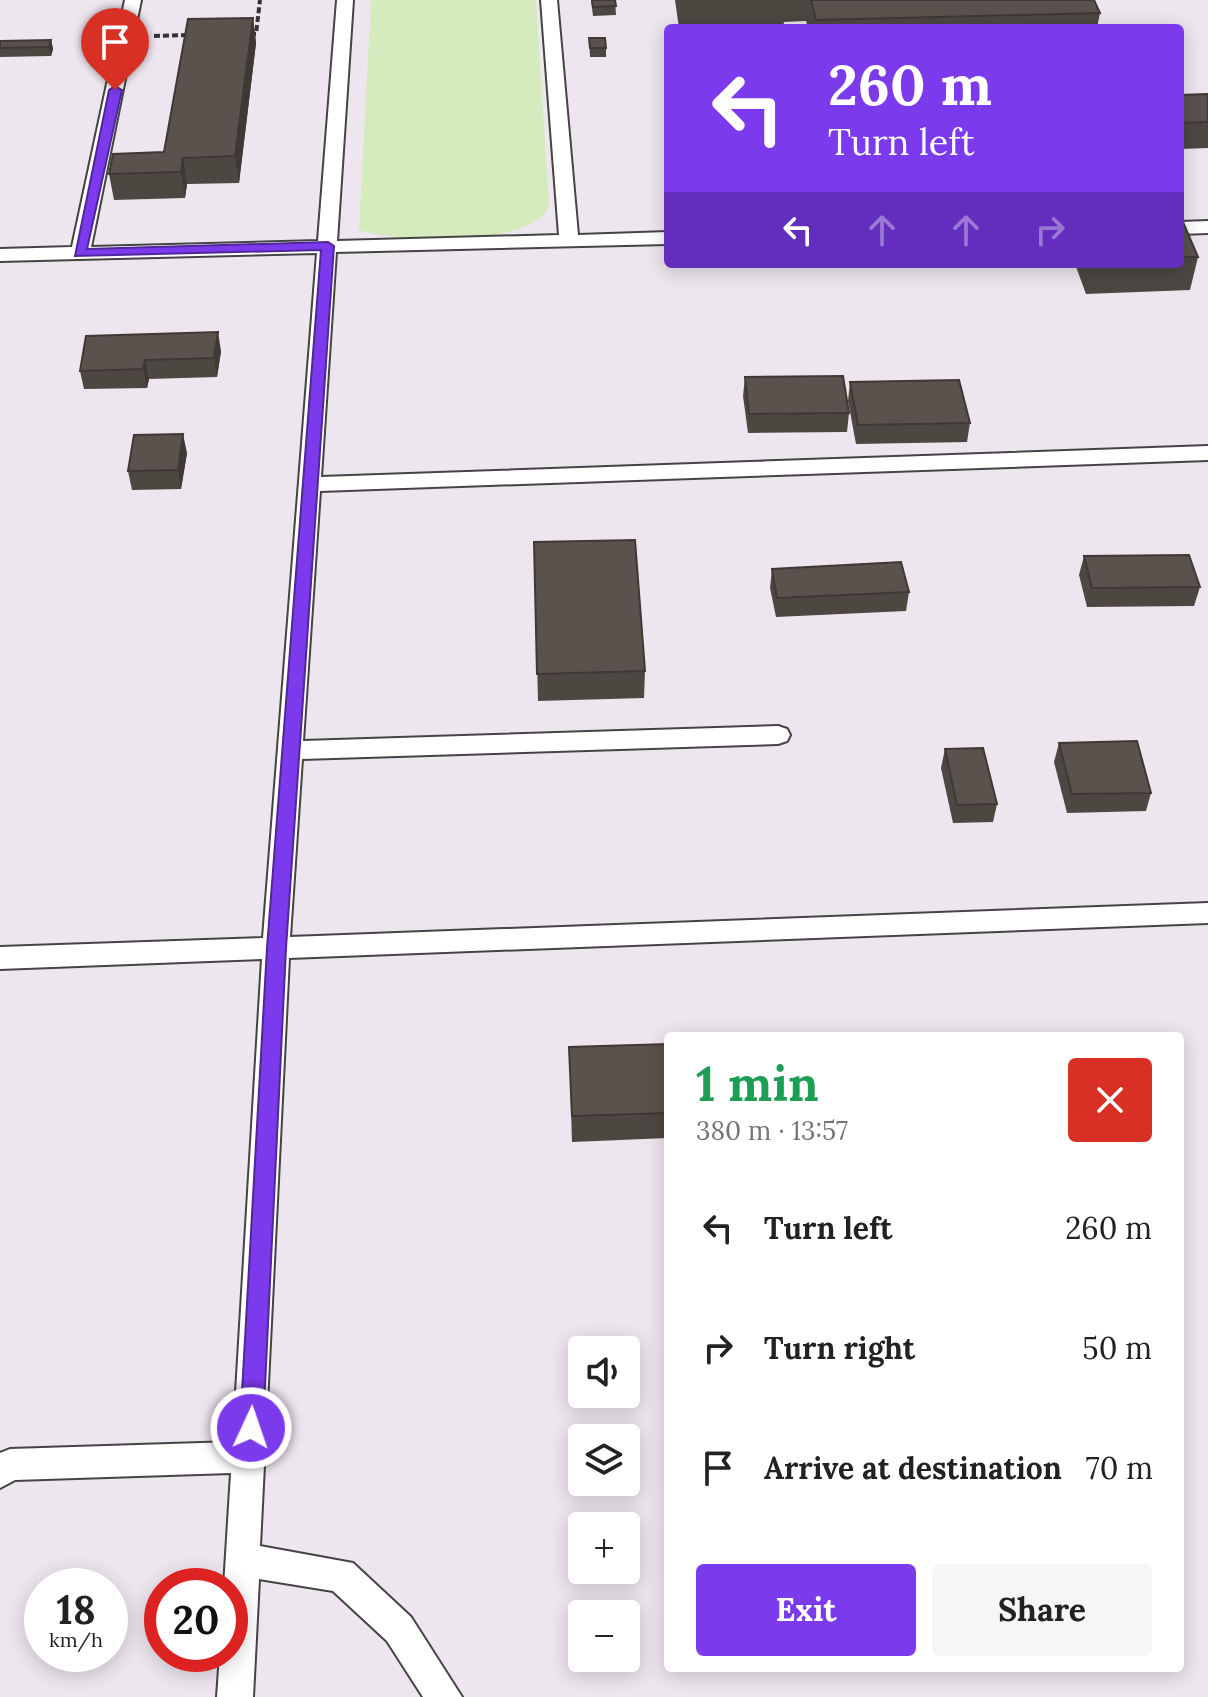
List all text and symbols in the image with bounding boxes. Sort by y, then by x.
pin [81,8,149,90]
icon: arrive [93,20,137,64]
text: 260 m [828,49,992,120]
icon: left [696,56,800,160]
text: Turn left [828,119,975,165]
icon: left [776,208,820,252]
icon: ahead [860,208,904,252]
icon: ahead [944,208,988,252]
icon: right [1028,208,1072,252]
text: 1 min [696,1053,819,1114]
button: close [1068,1058,1152,1142]
text: 380 m · 13:57 [696,1114,848,1147]
icon: left [696,1206,740,1250]
text: Turn left [764,1209,892,1247]
text: 260 m [1065,1209,1152,1247]
icon: right [696,1326,740,1370]
text: Turn right [764,1329,915,1367]
text: 50 m [1082,1329,1152,1367]
map controls [568,1336,640,1672]
button: sound [568,1336,640,1408]
position arrow [209,1386,293,1470]
button: layers [568,1424,640,1496]
icon: arrive [696,1446,740,1490]
text: Arrive at destination [764,1449,1062,1487]
text: 70 m [1086,1449,1153,1487]
button: + [568,1512,640,1584]
button: Exit [696,1564,916,1656]
button: Share [932,1564,1152,1656]
speed limit sign: 20 [144,1568,248,1672]
text: 18 [56,1584,96,1635]
button: − [568,1600,640,1672]
text: km/h [49,1627,103,1652]

